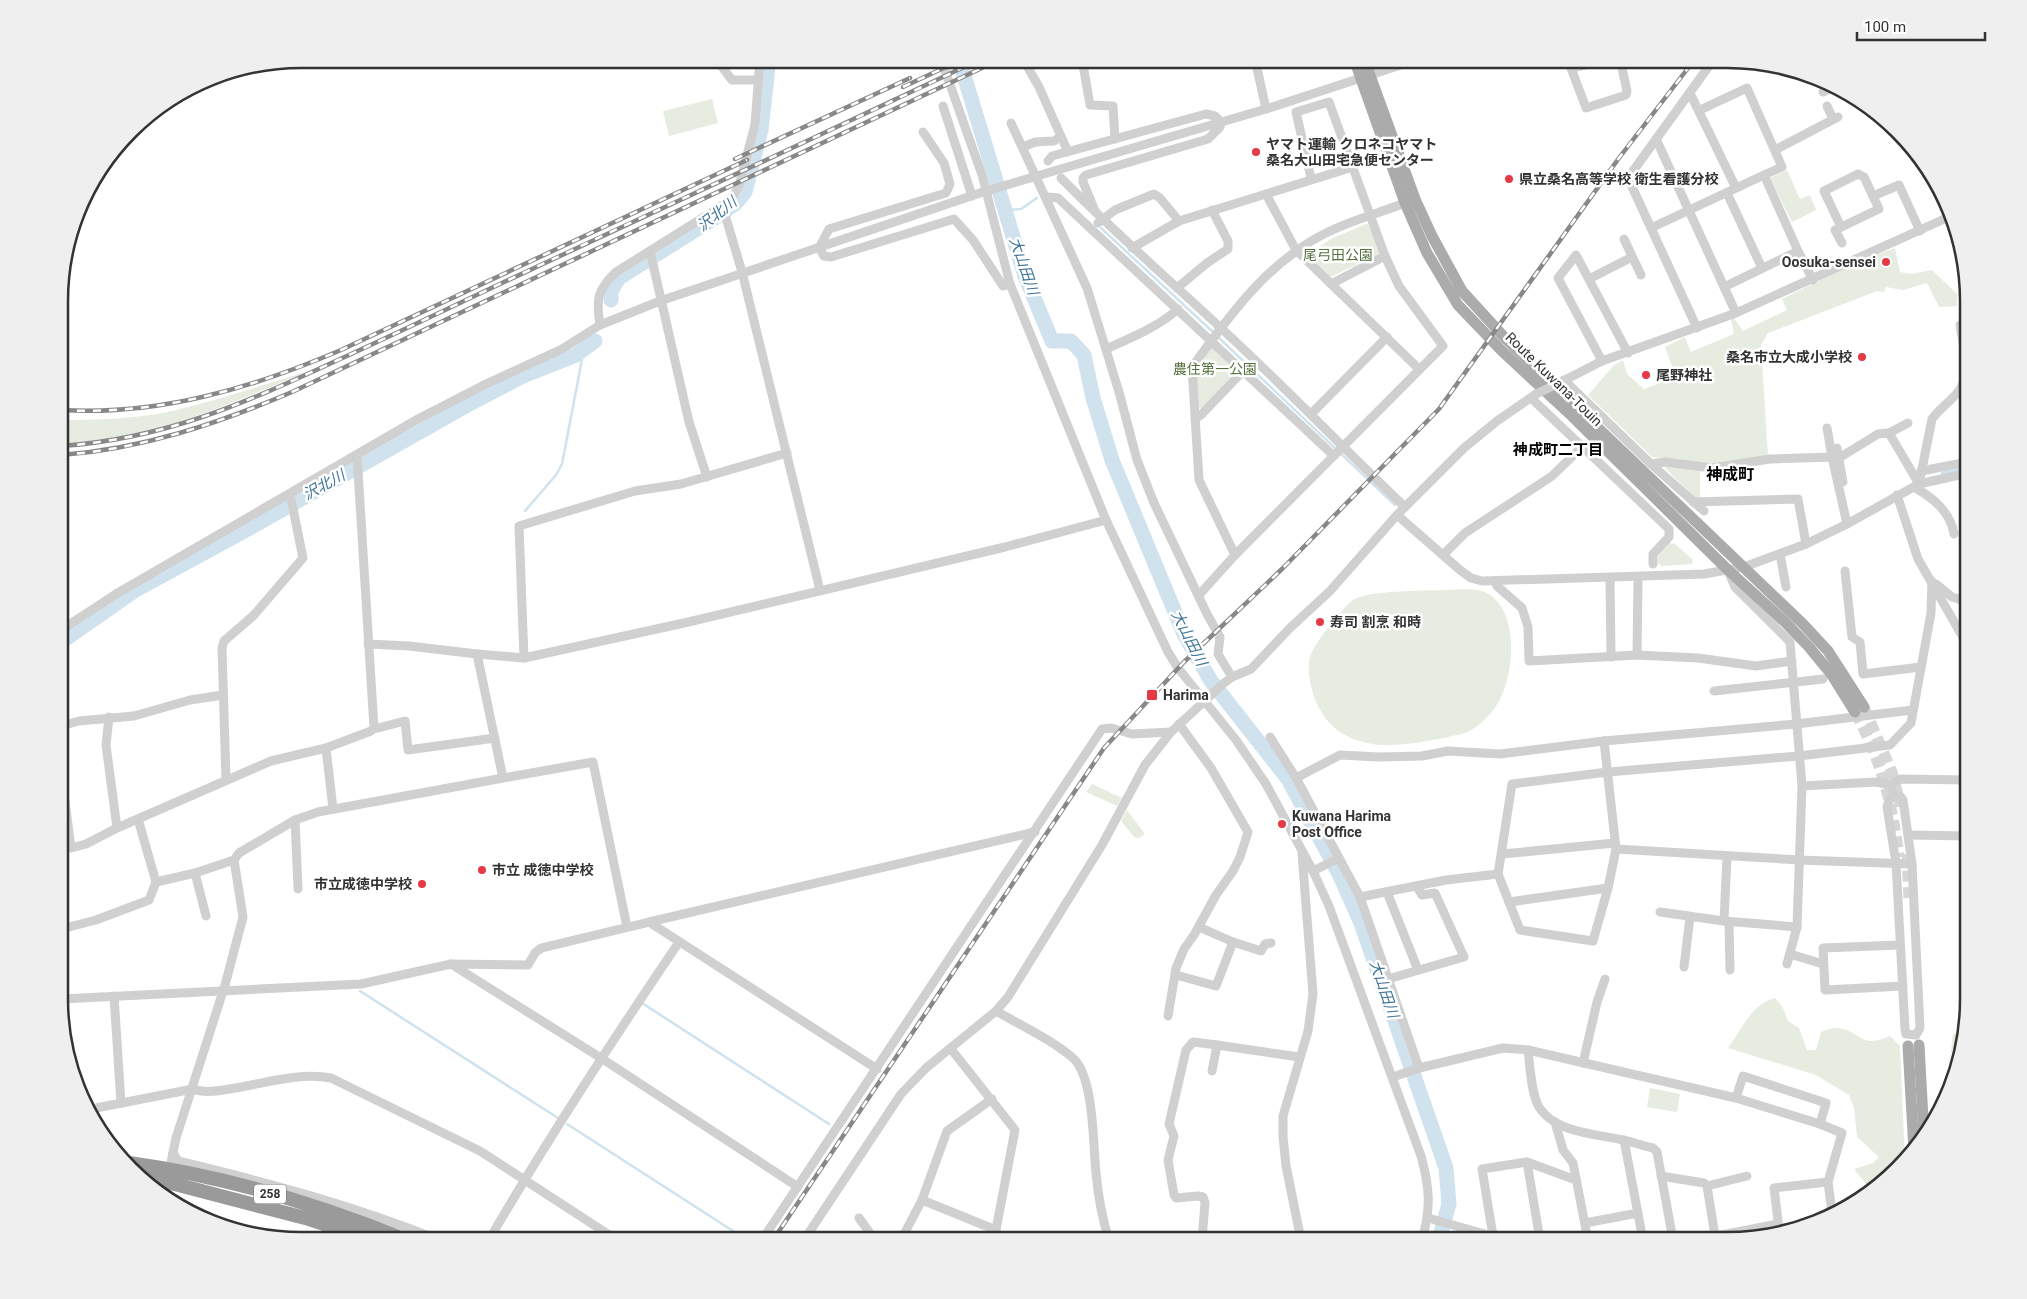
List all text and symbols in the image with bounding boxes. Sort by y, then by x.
scale bar [1857,10,1984,42]
text: 100 m [1864,18,1906,36]
place label: ヤマト運輸 クロネコヤマト 桑名大山田宅急便センター [1266,136,1437,168]
marker: ヤマト運輸 クロネコヤマト 桑名大山田宅急便センター [1250,146,1262,158]
place label: 県立桑名高等学校 衛生看護分校 [1519,171,1718,187]
marker: 県立桑名高等学校 衛生看護分校 [1503,173,1515,185]
water label: 沢北川 [694,192,742,235]
water label: 大山田川 [1006,235,1043,299]
park label: 尾弓田公園 [1303,247,1373,263]
place label: Oosuka-sensei [1782,254,1876,270]
marker: Oosuka-sensei [1880,256,1892,268]
street label: Route Kuwana-Touin [1502,329,1606,429]
place label: 桑名市立大成小学校 [1726,349,1852,365]
marker: 桑名市立大成小学校 [1856,351,1868,363]
park label: 農住第一公園 [1173,361,1257,377]
place label: 尾野神社 [1656,367,1712,383]
marker: 尾野神社 [1640,369,1652,381]
district label: 神成町二丁目 [1512,441,1603,459]
water label: 沢北川 [300,465,350,504]
district label: 神成町 [1706,465,1754,484]
water label: 大山田川 [1167,607,1212,671]
place label: 寿司 割烹 和時 [1330,614,1421,630]
marker: 寿司 割烹 和時 [1314,616,1326,628]
place label: Harima [1163,687,1209,703]
marker: Harima [1145,688,1159,702]
place label: Kuwana Harima Post Office [1292,808,1392,840]
marker: Kuwana Harima Post Office [1276,818,1288,830]
place label: 市立 成徳中学校 [492,862,593,878]
marker: 市立 成徳中学校 [476,864,488,876]
place label: 市立成徳中学校 [314,876,412,892]
marker: 市立成徳中学校 [416,878,428,890]
water label: 大山田川 [1366,958,1403,1022]
road number: 258 [254,1184,286,1204]

